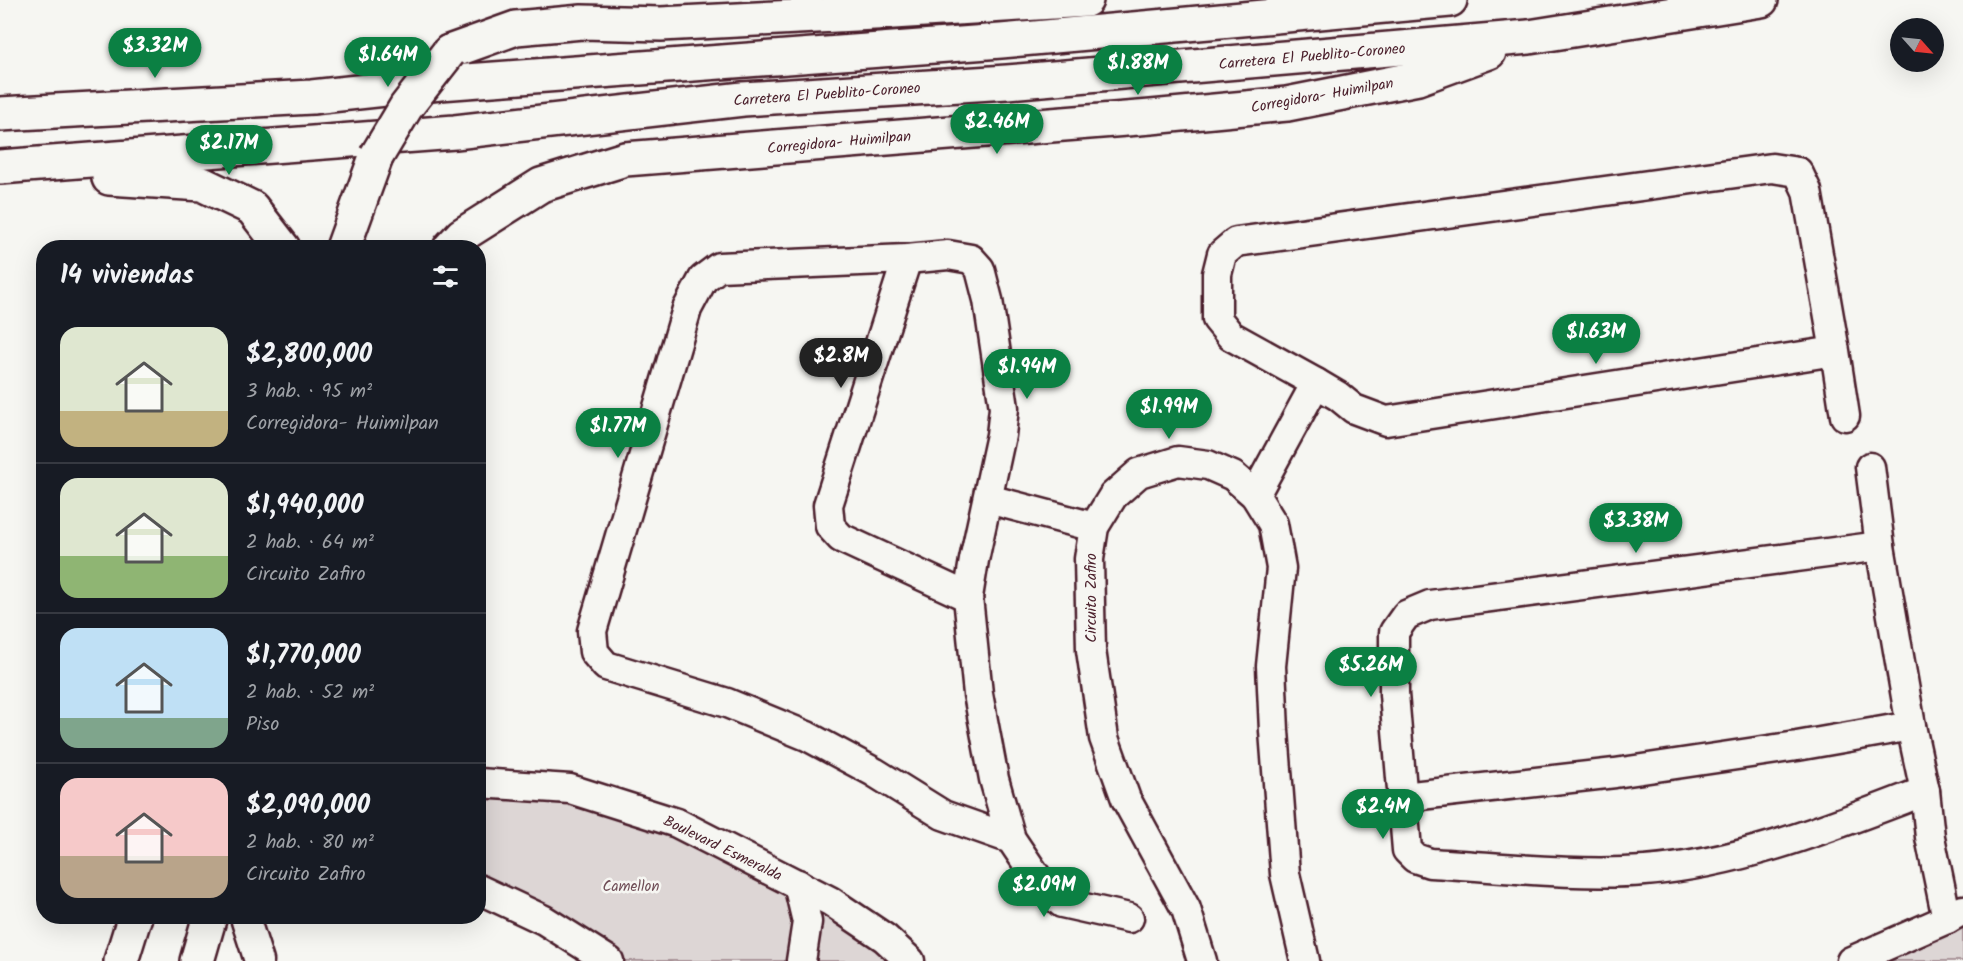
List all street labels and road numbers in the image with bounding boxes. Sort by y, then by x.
street label: Carretera El Pueblito-Coroneo [1218,37,1407,77]
street label: Corregidora- Huimilpan [1249,72,1395,120]
street label: Carretera El Pueblito-Coroneo [733,76,922,114]
street label: Corregidora- Huimilpan [766,125,912,161]
street label: Circuito Zafiro [1080,553,1104,643]
street label: Boulevard Esmeralda [659,810,786,888]

